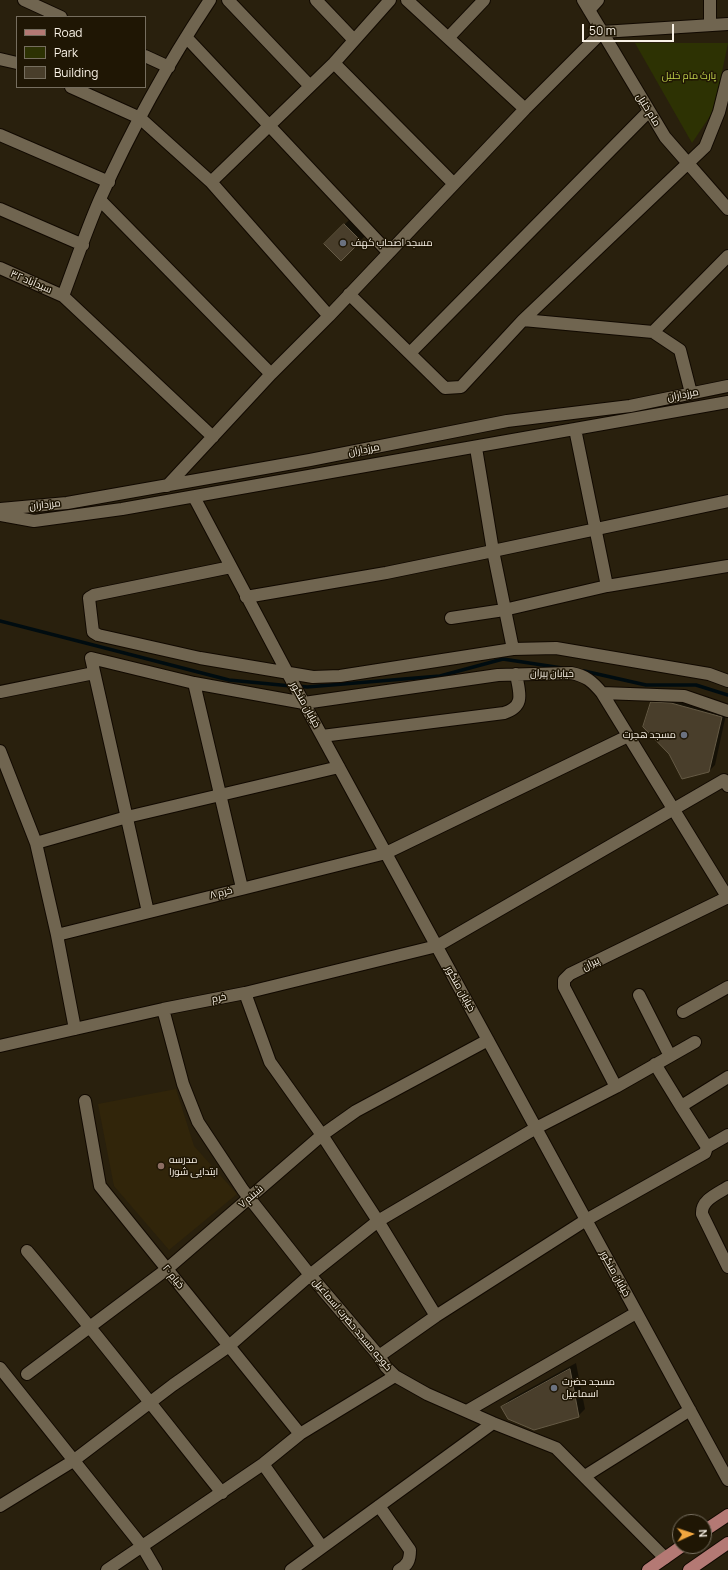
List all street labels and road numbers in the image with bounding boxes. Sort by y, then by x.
street label: مام خلیل [633,91,663,129]
street label: سیدآباد ۳۲ [9,268,53,296]
street label: مرزداران [666,386,700,404]
street label: مرزداران [347,441,381,459]
street label: مرزداران [29,497,61,513]
street label: خیابان پیران [530,668,574,680]
street label: خیابان منگور [287,680,323,730]
street label: خرم ۸ [208,884,234,902]
street label: پیران [580,955,602,973]
street label: خیابان منگور [442,964,478,1014]
street label: خرم [211,991,227,1005]
street label: شبنم ۷ [236,1183,266,1211]
street label: خیابان منگور [597,1249,633,1299]
street label: خیام ۲۰ [160,1263,186,1291]
street label: کوچه مسجد حضرت اسماعیل [310,1276,394,1374]

